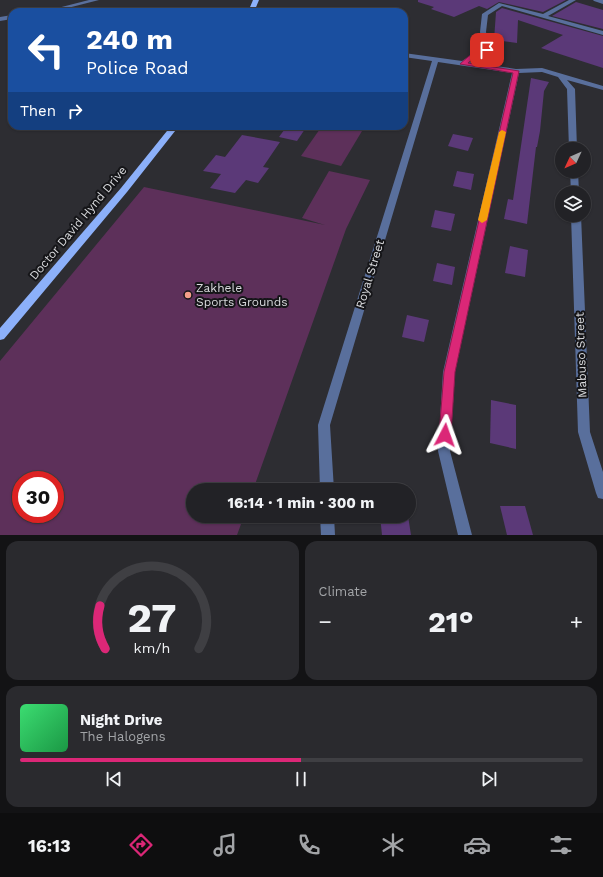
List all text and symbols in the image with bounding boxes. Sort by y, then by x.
text: 240 m [86,23,173,56]
icon: left [20,24,72,76]
pin [470,33,504,67]
icon: arrive [476,39,498,61]
text: Police Road [86,57,188,78]
icon: right [64,100,86,122]
text: Then [20,102,56,120]
north arrow [555,142,591,178]
map controls [555,142,591,222]
street label: Doctor David Hynd Drive [26,163,130,283]
button: layers [555,186,591,222]
street label: Royal Street [353,238,387,310]
place label: Zakhele Sports Grounds [196,281,288,309]
marker: Zakhele Sports Grounds [183,290,193,300]
street label: Mabuso Street [573,312,589,398]
position arrow [424,414,466,456]
speed limit sign: 30 [12,471,64,523]
text: 16:14 · 1 min · 300 m [228,494,374,512]
text: Climate [319,584,367,599]
text: 27 [128,592,177,641]
text: 21° [428,604,474,639]
text: − [319,609,332,634]
text: + [570,609,583,634]
text: km/h [134,639,171,655]
text: Night Drive [80,711,163,729]
text: The Halogens [80,729,166,744]
icon: previous [103,768,125,790]
icon: pause [290,768,312,790]
icon: next [478,768,500,790]
icon: directions [127,831,155,859]
icon: music [211,831,239,859]
icon: phone [295,831,323,859]
icon: climate [379,831,407,859]
icon: car [463,831,491,859]
icon: filters [547,831,575,859]
text: 16:13 [28,835,71,856]

